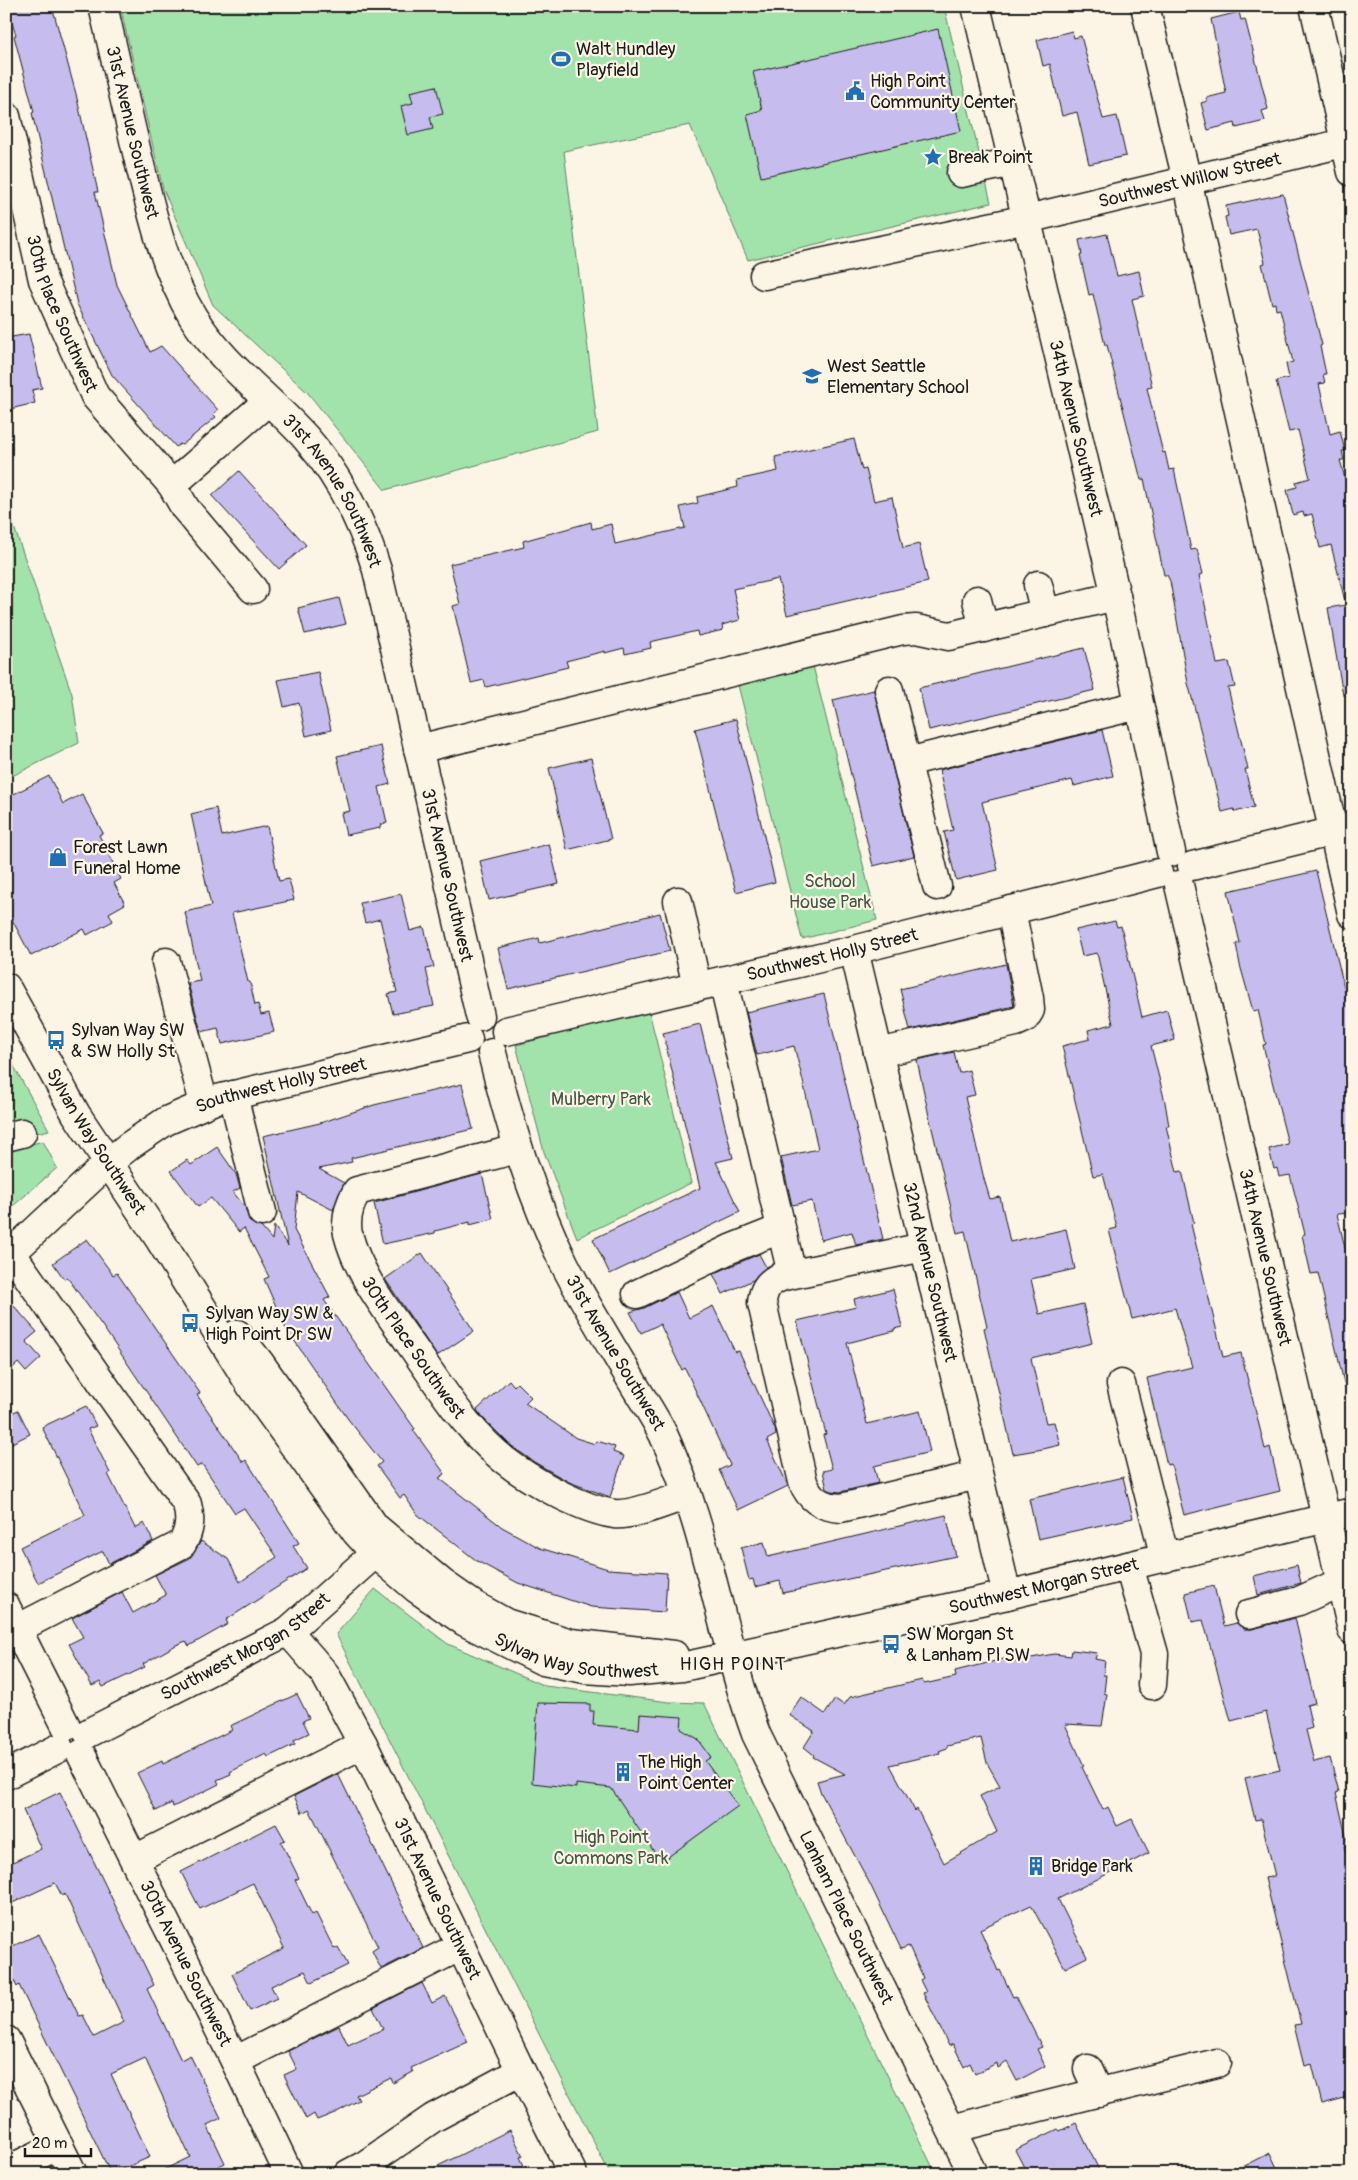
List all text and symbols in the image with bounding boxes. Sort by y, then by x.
place label: Walt Hundley Playfield [576,38,676,82]
street label: 31st Avenue Southwest [101,44,165,222]
sports icon: Walt Hundley Playfield [550,48,572,70]
place label: High Point Community Center [870,70,1016,114]
public building icon: High Point Community Center [844,80,866,102]
place icon: Break Point [922,146,944,168]
place label: Break Point [948,146,1034,169]
street label: Southwest Willow Street [1096,147,1284,213]
street label: 30th Place Southwest [22,233,104,397]
street label: 34th Avenue Southwest [1044,338,1108,520]
place label: West Seattle Elementary School [827,355,969,399]
school or university icon: West Seattle Elementary School [801,365,823,387]
street label: 31st Avenue Southwest [278,409,387,571]
street label: 31st Avenue Southwest [416,786,479,965]
place label: Forest Lawn Funeral Home [73,836,180,880]
shop icon: Forest Lawn Funeral Home [47,846,69,868]
park label: School House Park [789,870,872,914]
street label: Southwest Holly Street [744,923,921,986]
place label: Sylvan Way SW & SW Holly St [71,1019,185,1063]
bus stop icon: Sylvan Way SW & SW Holly St [45,1029,67,1051]
street label: Southwest Holly Street [192,1052,369,1118]
street label: Sylvan Way Southwest [41,1064,152,1220]
park label: Mulberry Park [551,1088,651,1111]
street label: 34th Avenue Southwest [1234,1166,1297,1348]
street label: 32nd Avenue Southwest [898,1180,963,1365]
street label: 31st Avenue Southwest [561,1271,671,1435]
street label: 30th Place Southwest [356,1272,471,1424]
place label: Sylvan Way SW & High Point Dr SW [205,1302,334,1346]
bus stop icon: Sylvan Way SW & High Point Dr SW [179,1312,201,1334]
street label: Southwest Morgan Street [946,1552,1141,1619]
street label: Southwest Morgan Street [157,1587,335,1706]
place label: SW Morgan St & Lanham Pl SW [906,1623,1030,1667]
street label: Sylvan Way Southwest [490,1627,660,1684]
bus stop icon: SW Morgan St & Lanham Pl SW [880,1633,902,1655]
district label: HIGH POINT [679,1652,787,1676]
place label: The High Point Center [638,1751,735,1795]
building icon: The High Point Center [612,1761,634,1783]
street label: 31st Avenue Southwest [389,1814,487,1984]
park label: High Point Commons Park [554,1826,669,1870]
street label: Lanham Place Southwest [794,1827,899,2009]
building icon: Bridge Park [1025,1855,1047,1877]
place label: Bridge Park [1051,1855,1133,1878]
street label: 30th Avenue Southwest [135,1876,237,2051]
scale bar [25,2125,91,2157]
text: 20 m [32,2134,67,2153]

